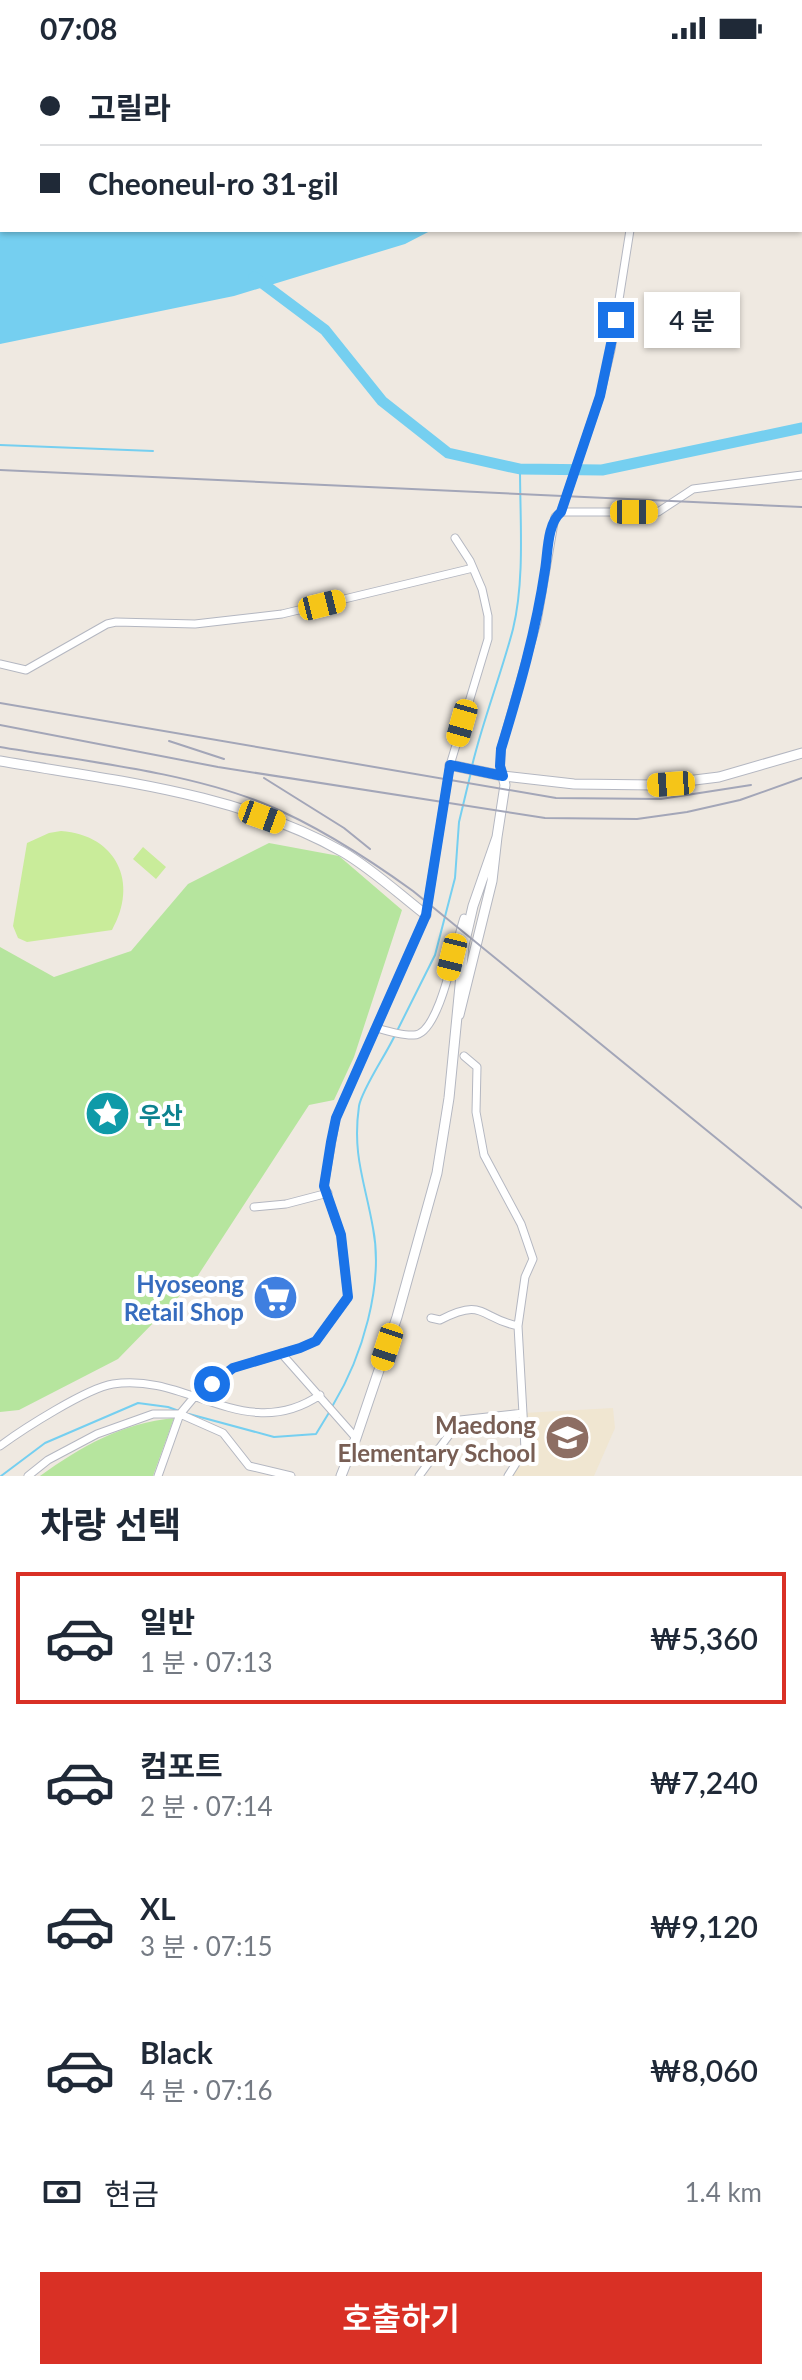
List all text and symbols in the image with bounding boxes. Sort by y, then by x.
text: 07:08 [40,10,117,46]
text: 고릴라 [88,89,171,125]
text: Cheoneul-ro 31-gil [88,165,339,201]
callout: 4 분 [644,292,740,348]
route end [598,302,634,338]
text: 4 분 [669,304,715,336]
car [610,500,658,524]
car [296,588,348,622]
car [444,697,480,749]
car [646,770,696,798]
car [235,798,289,836]
car [435,931,469,983]
place icon: 우산 [84,1090,132,1138]
place label: 우산 [139,1100,183,1129]
place label: Hyoseong Retail Shop [124,1269,244,1326]
supermarket icon: Hyoseong Retail Shop [251,1273,299,1321]
car [368,1320,406,1374]
route start [194,1366,230,1402]
place label: Maedong Elementary School [337,1410,536,1467]
school or university icon: Maedong Elementary School [543,1414,591,1462]
text: 차량 선택 [40,1502,181,1546]
icon: car [44,1602,116,1674]
text: 일반 [140,1603,195,1639]
text: ₩5,360 [649,1620,758,1656]
text: 1 분 · 07:13 [140,1646,273,1678]
icon: car [44,1746,116,1818]
text: 컴포트 [140,1747,223,1783]
text: ₩7,240 [649,1764,758,1800]
text: 2 분 · 07:14 [140,1790,273,1822]
icon: car [44,1890,116,1962]
text: XL [140,1890,176,1926]
text: ₩9,120 [649,1908,758,1944]
text: 3 분 · 07:15 [140,1930,273,1962]
icon: car [44,2034,116,2106]
text: Black [140,2034,213,2070]
text: ₩8,060 [649,2052,758,2088]
text: 4 분 · 07:16 [140,2074,273,2106]
icon: cash [40,2170,84,2214]
text: 현금 [104,2175,159,2211]
text: 1.4 km [684,2176,762,2208]
button: 호출하기 [40,2272,762,2364]

